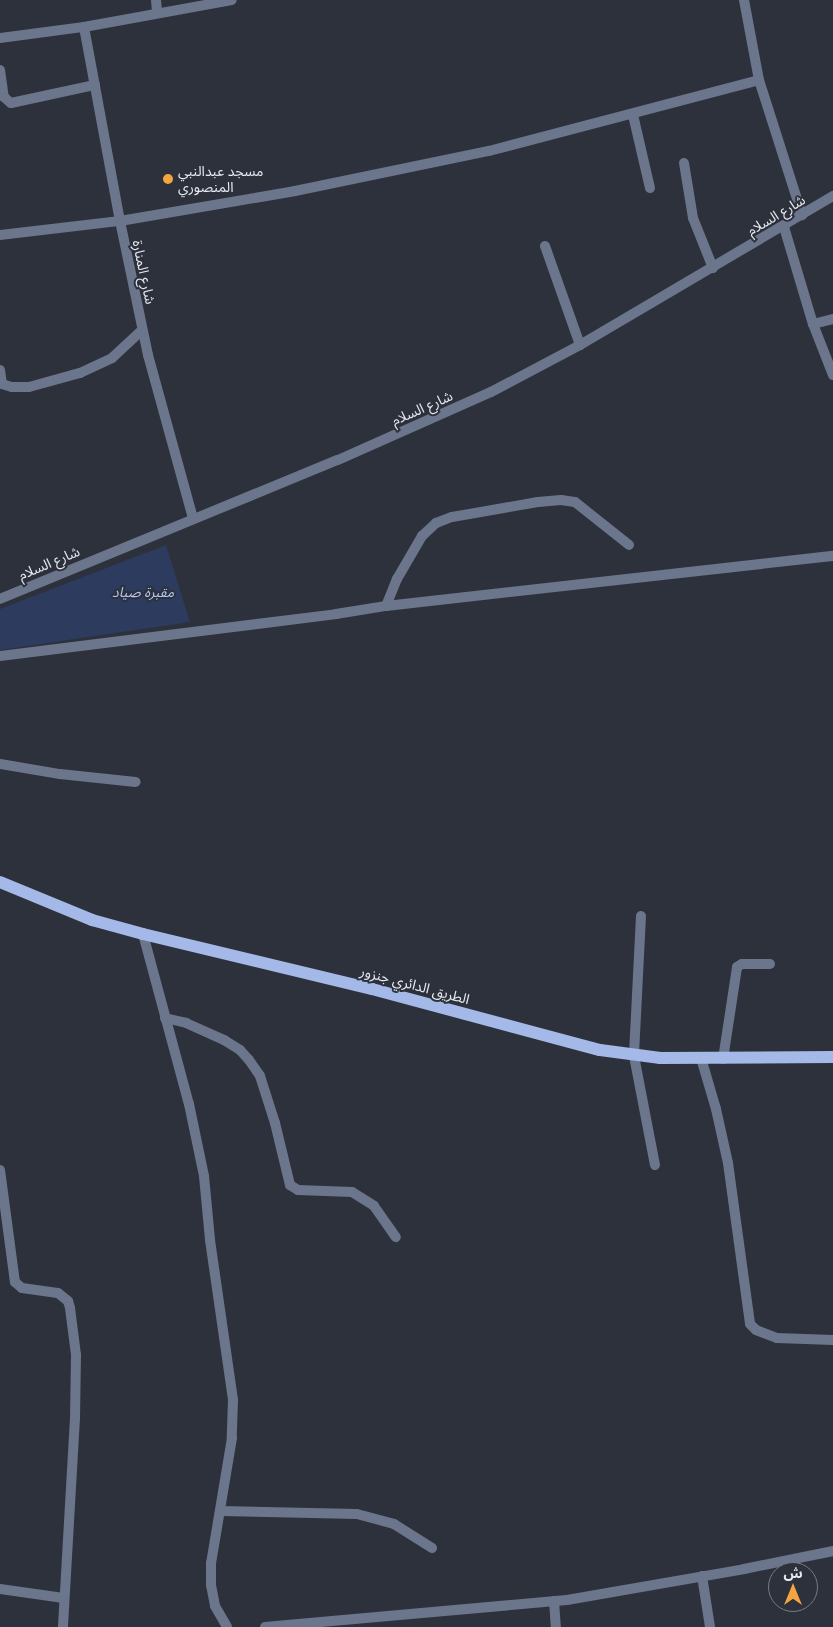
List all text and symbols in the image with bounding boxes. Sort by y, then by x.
place label: مسجد عبدالنبي المنصوري [178,163,263,196]
marker: مسجد عبدالنبي المنصوري [162,173,174,185]
street label: شارع السلام [744,191,808,239]
street label: شارع المنارة [129,238,159,306]
street label: شارع السلام [389,387,455,429]
street label: شارع السلام [16,543,82,583]
park label: مقبرة صياد [112,584,174,600]
street label: الطريق الدائري جنزور [358,962,472,1008]
north arrow [768,1562,818,1612]
text: ش [783,1564,803,1582]

